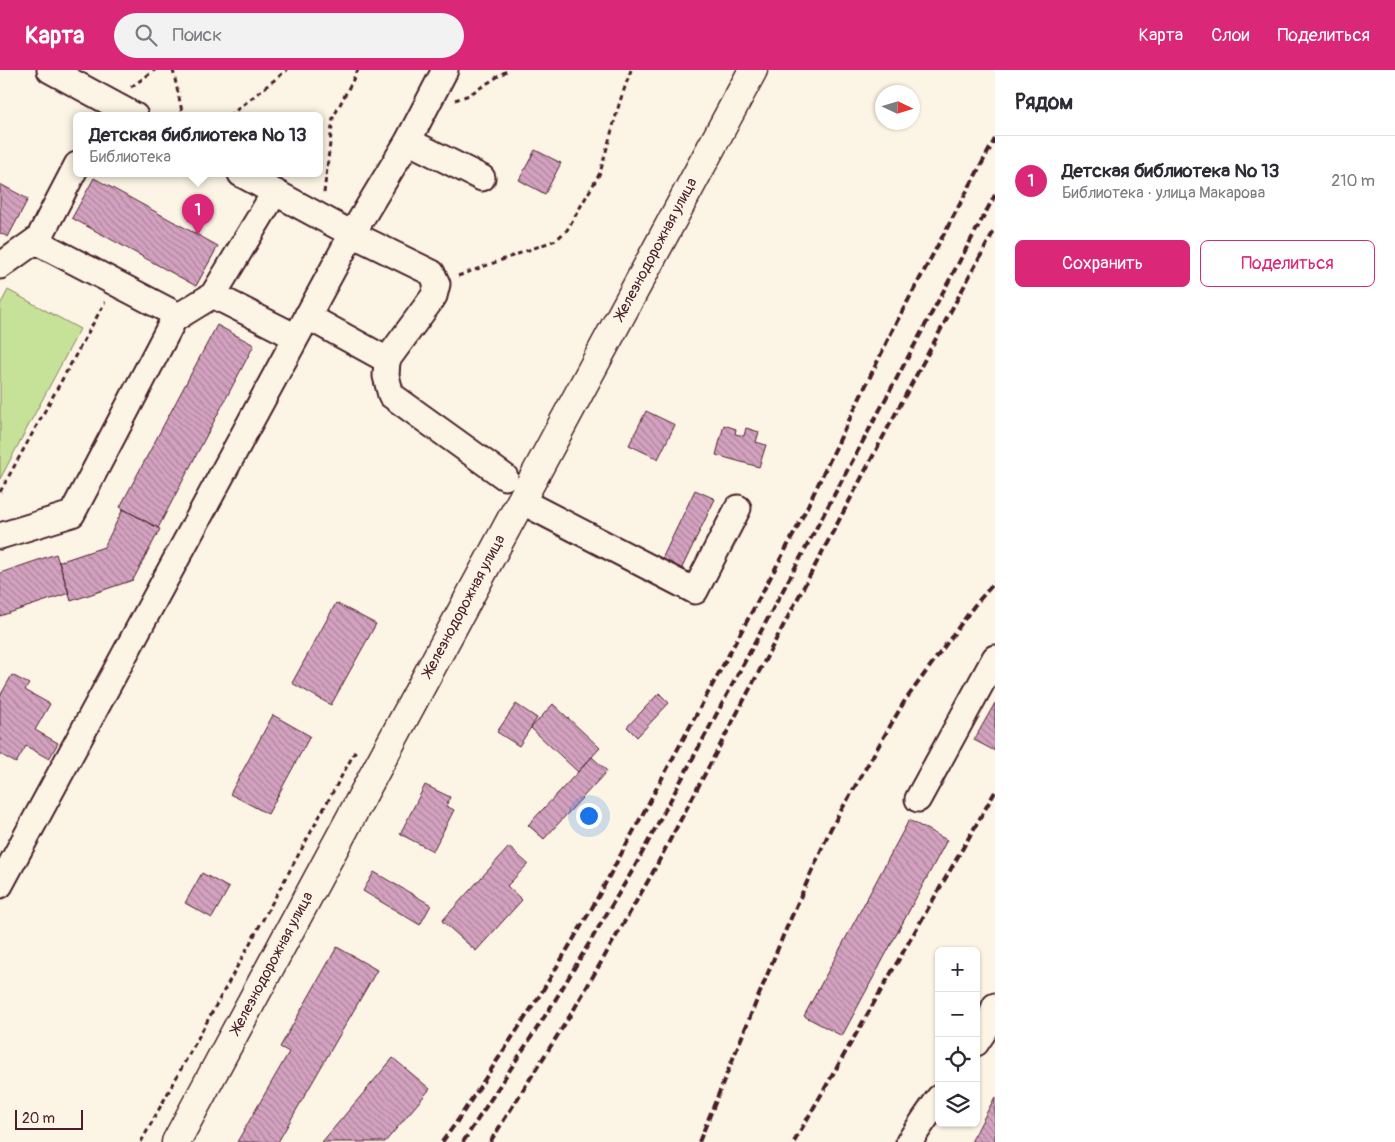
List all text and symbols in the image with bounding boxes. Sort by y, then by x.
search box [114,13,464,58]
text: Карта [25,21,84,50]
icon: search [132,21,160,49]
text: Поиск [172,23,222,47]
text: Карта [1139,24,1183,47]
text: Слои [1211,24,1249,47]
text: Поделиться [1277,24,1370,47]
north arrow [875,85,920,130]
text: Рядом [1015,89,1073,116]
popup [73,112,323,177]
text: Детская библиотека № 13 [89,123,307,147]
text: Библиотека [89,147,171,167]
text: Детская библиотека № 13 [1062,159,1279,183]
text: 1 [1028,171,1034,191]
text: 210 m [1331,171,1375,191]
street label: Железнодорожная улица [610,175,702,325]
text: Библиотека · улица Макарова [1062,183,1265,203]
pin: 1 [182,194,214,235]
button: Сохранить [1015,240,1190,287]
button: Поделиться [1200,240,1375,287]
street label: Железнодорожная улица [418,532,510,682]
your location [576,803,602,829]
street label: Железнодорожная улица [226,889,318,1039]
map controls [935,947,980,1127]
button: + [935,947,980,992]
button: − [935,992,980,1037]
button: locate [935,1037,980,1082]
button: layers [935,1082,980,1127]
scale bar [15,1107,82,1130]
text: 20 m [22,1110,55,1127]

